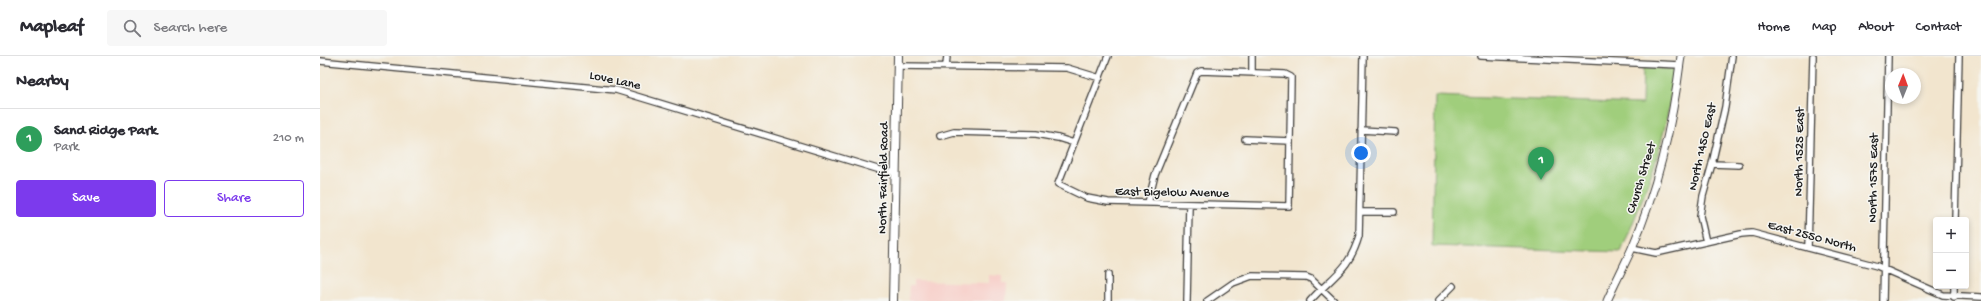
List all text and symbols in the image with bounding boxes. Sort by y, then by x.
search box [107,10,387,46]
text: Mapleaf [20,16,83,39]
icon: search [121,17,143,39]
text: Search here [153,19,227,37]
text: Home [1758,19,1790,36]
text: Map [1812,19,1836,36]
text: About [1858,19,1894,36]
text: Contact [1916,19,1961,36]
street label: Love Lane [588,68,642,94]
north arrow [1885,68,1921,104]
text: Nearby [16,72,69,92]
street label: North 1450 East [1686,100,1721,192]
street label: North 1525 East [1792,106,1808,197]
street label: North Fairfield Road [876,121,892,234]
text: Sand Ridge Park [54,122,157,140]
text: 1 [26,131,32,146]
text: 210 m [273,131,304,146]
street label: North 1575 East [1866,131,1882,223]
street label: Church Street [1624,139,1660,216]
text: Park [54,140,79,155]
your location [1351,143,1371,163]
pin: 1 [1528,147,1554,180]
button: Save [16,180,156,217]
button: Share [164,180,304,217]
street label: East Bigelow Avenue [1115,185,1229,201]
map controls [1933,217,1969,289]
button: + [1933,217,1969,253]
street label: East 2550 North [1766,218,1858,256]
button: − [1933,253,1969,289]

